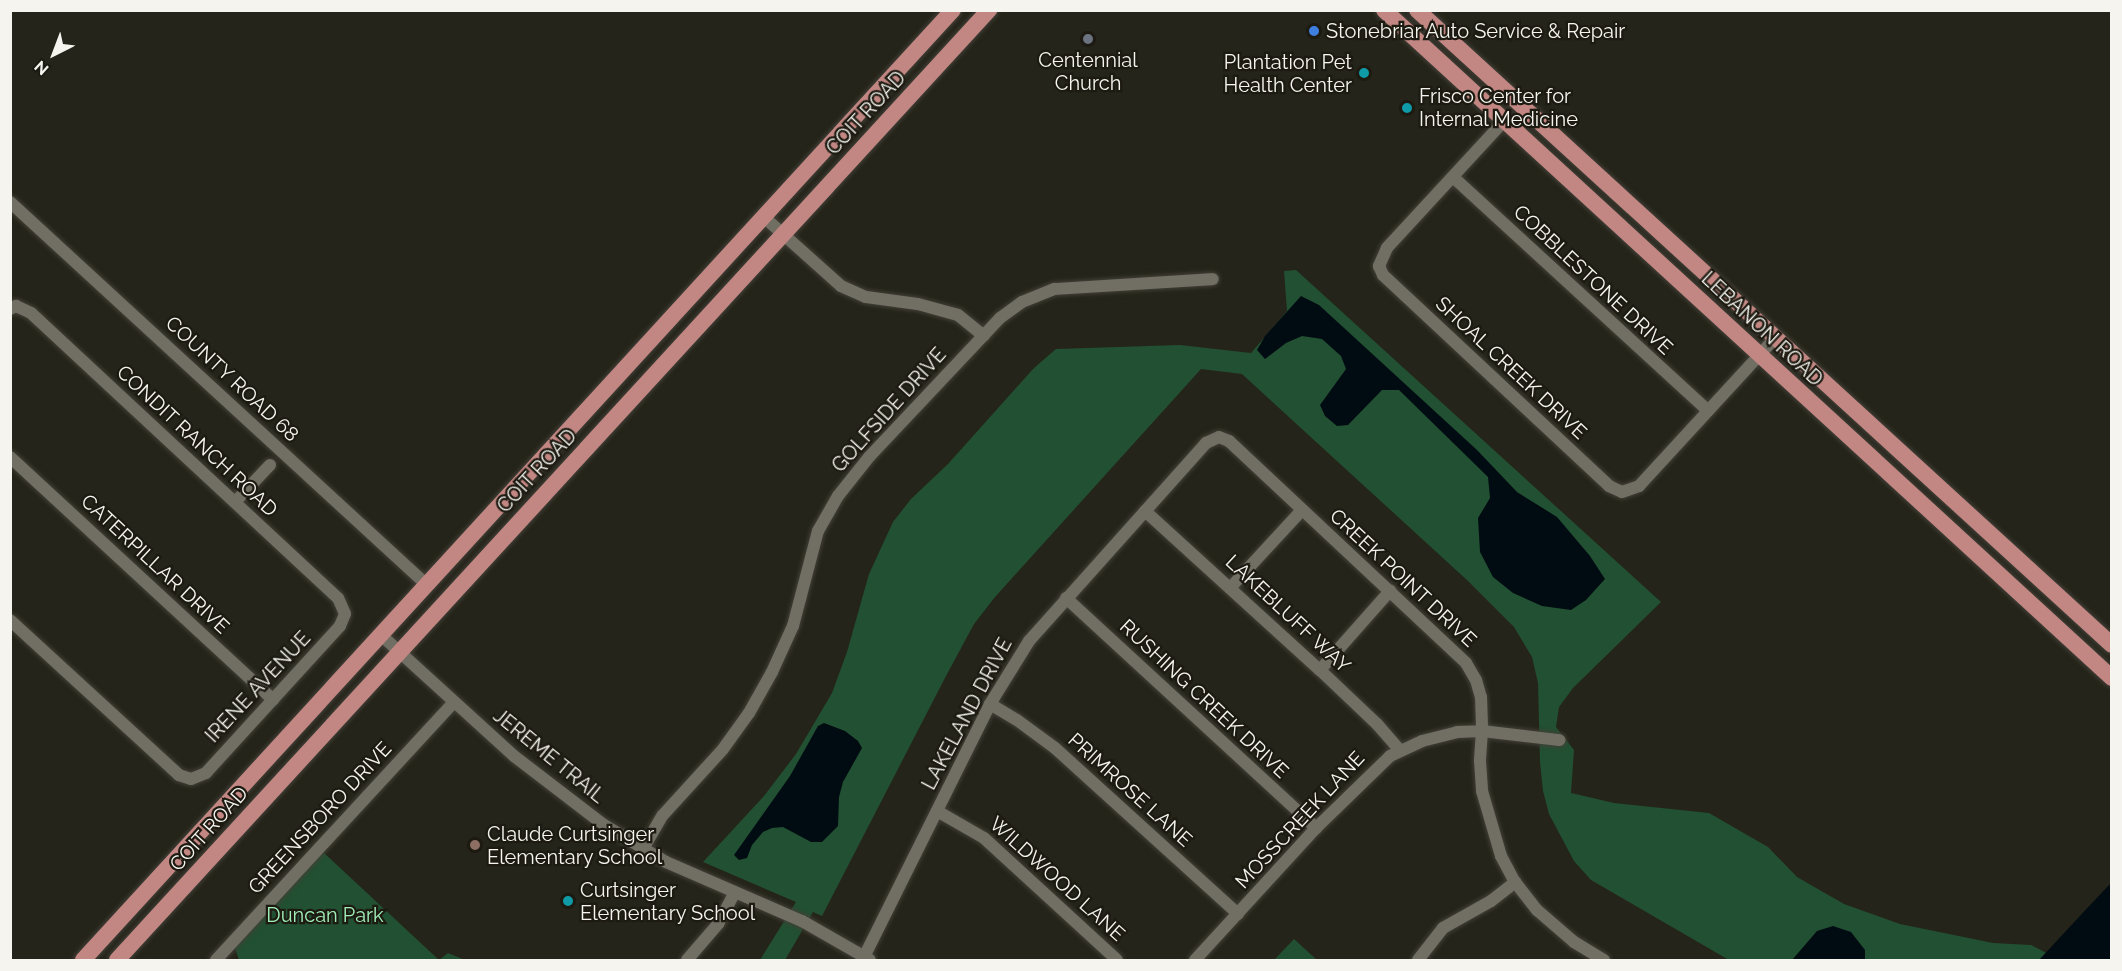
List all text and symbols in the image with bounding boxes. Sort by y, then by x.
place label: Stonebriar Auto Service & Repair [1326,19,1626,43]
north arrow [24,24,84,84]
marker: Stonebriar Auto Service & Repair [1307,24,1321,38]
marker: Centennial Church [1081,32,1095,46]
place label: Centennial Church [1038,48,1138,95]
place label: Plantation Pet Health Center [1224,50,1352,97]
text: N [31,57,53,79]
street label: COIT ROAD [821,66,911,160]
marker: Plantation Pet Health Center [1357,66,1371,80]
place label: Frisco Center for Internal Medicine [1419,84,1579,131]
marker: Frisco Center for Internal Medicine [1400,101,1414,115]
street label: COBBLESTONE DRIVE [1509,200,1677,360]
street label: LEBANON ROAD [1696,267,1828,391]
street label: SHOAL CREEK DRIVE [1430,291,1592,445]
street label: COUNTY ROAD 68 [160,311,304,447]
street label: GOLFSIDE DRIVE [827,343,951,477]
street label: CONDIT RANCH ROAD [111,360,283,522]
street label: COIT ROAD [492,424,582,518]
street label: CATERPILLAR DRIVE [76,489,234,639]
street label: CREEK POINT DRIVE [1324,504,1482,652]
street label: LAKEBLUFF WAY [1220,550,1356,678]
street label: RUSHING CREEK DRIVE [1115,615,1293,783]
street label: IRENE AVENUE [200,626,316,748]
street label: LAKELAND DRIVE [917,634,1017,794]
street label: JEREME TRAIL [488,704,610,808]
street label: PRIMROSE LANE [1063,728,1197,852]
street label: GREENSBORO DRIVE [243,737,397,899]
street label: MOSSCREEK LANE [1230,746,1370,894]
street label: COIT ROAD [165,781,253,877]
street label: WILDWOOD LANE [984,812,1130,946]
place label: Claude Curtsinger Elementary School [487,822,663,869]
marker: Claude Curtsinger Elementary School [468,838,482,852]
place label: Curtsinger Elementary School [580,878,756,925]
marker: Curtsinger Elementary School [561,894,575,908]
park label: Duncan Park [266,903,384,927]

